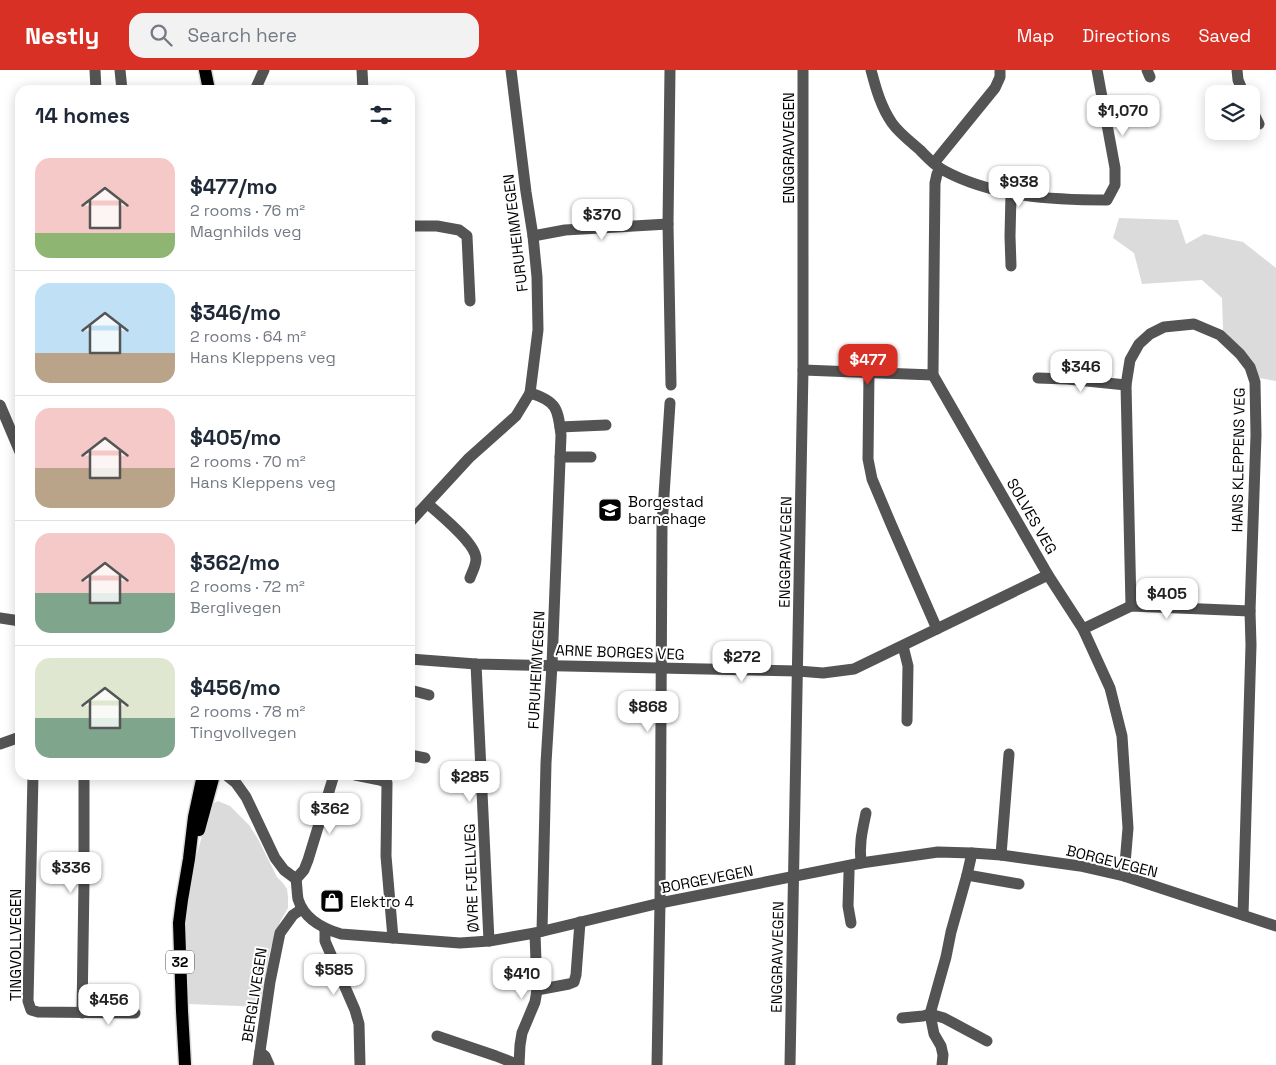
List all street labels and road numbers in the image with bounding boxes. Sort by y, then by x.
street label: ENGGRAVVEGEN [779,92,798,204]
street label: FURUHEIMVEGEN [498,173,532,293]
street label: HANS KLEPPENS VEG [1227,387,1249,533]
street label: SOLVES VEG [1003,475,1061,557]
street label: ENGGRAVVEGEN [775,496,795,608]
street label: FURUHEIMVEGEN [523,610,549,730]
street label: ARNE BORGES VEG [555,640,685,664]
street label: ØVRE FJELLVEG [460,823,482,933]
street label: BORGEVEGEN [1064,840,1160,882]
street label: BORGEVEGEN [659,861,755,897]
street label: TINGVOLLVEGEN [6,889,25,1001]
street label: ENGGRAVVEGEN [767,901,787,1013]
street label: BERGLIVEGEN [237,946,271,1044]
road number: 32 [166,950,194,974]

